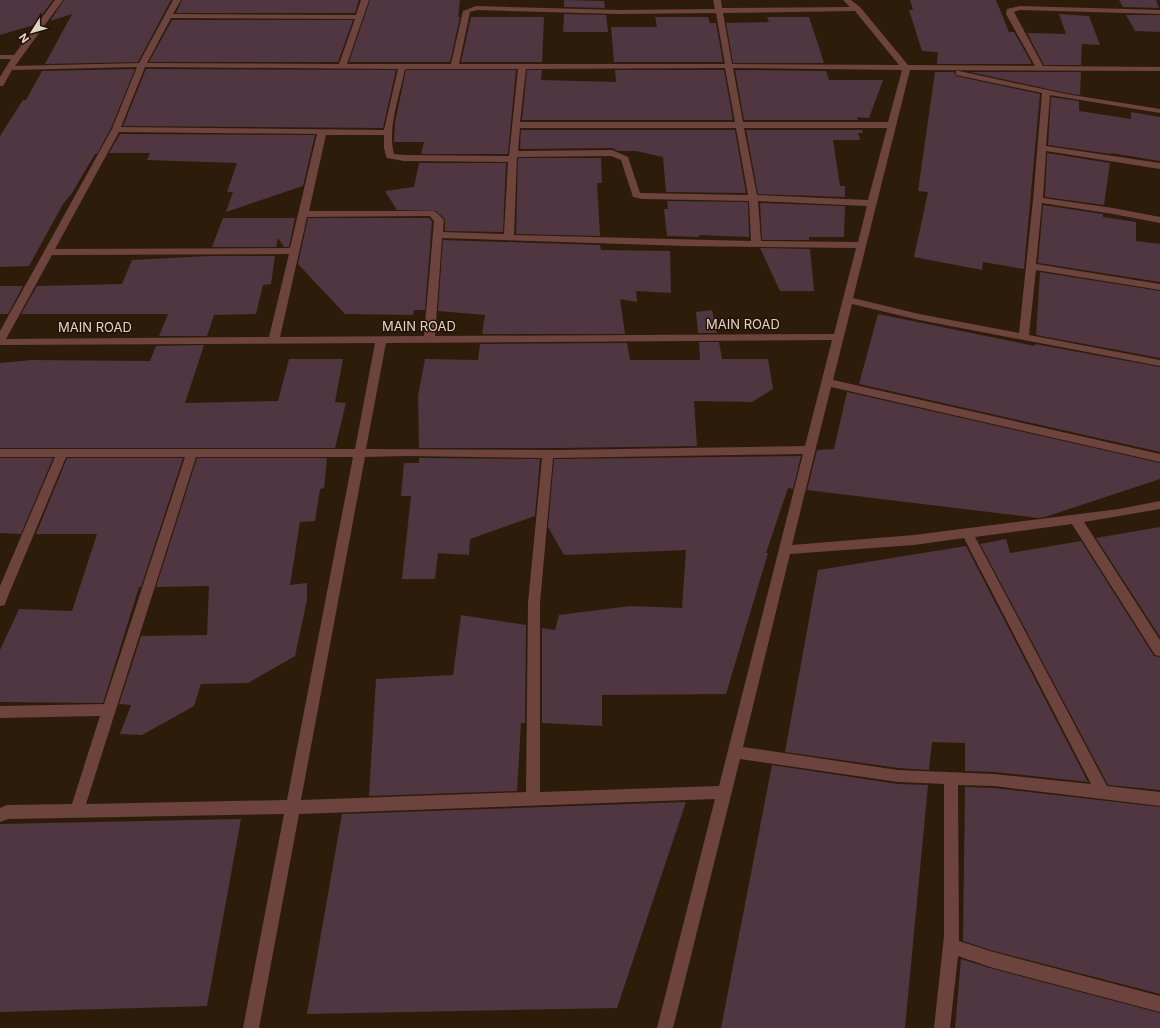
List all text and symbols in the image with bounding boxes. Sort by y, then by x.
north arrow [12,12,52,52]
text: N [16,30,32,46]
street label: MAIN ROAD [706,316,780,332]
street label: MAIN ROAD [382,318,456,334]
street label: MAIN ROAD [58,319,132,335]

